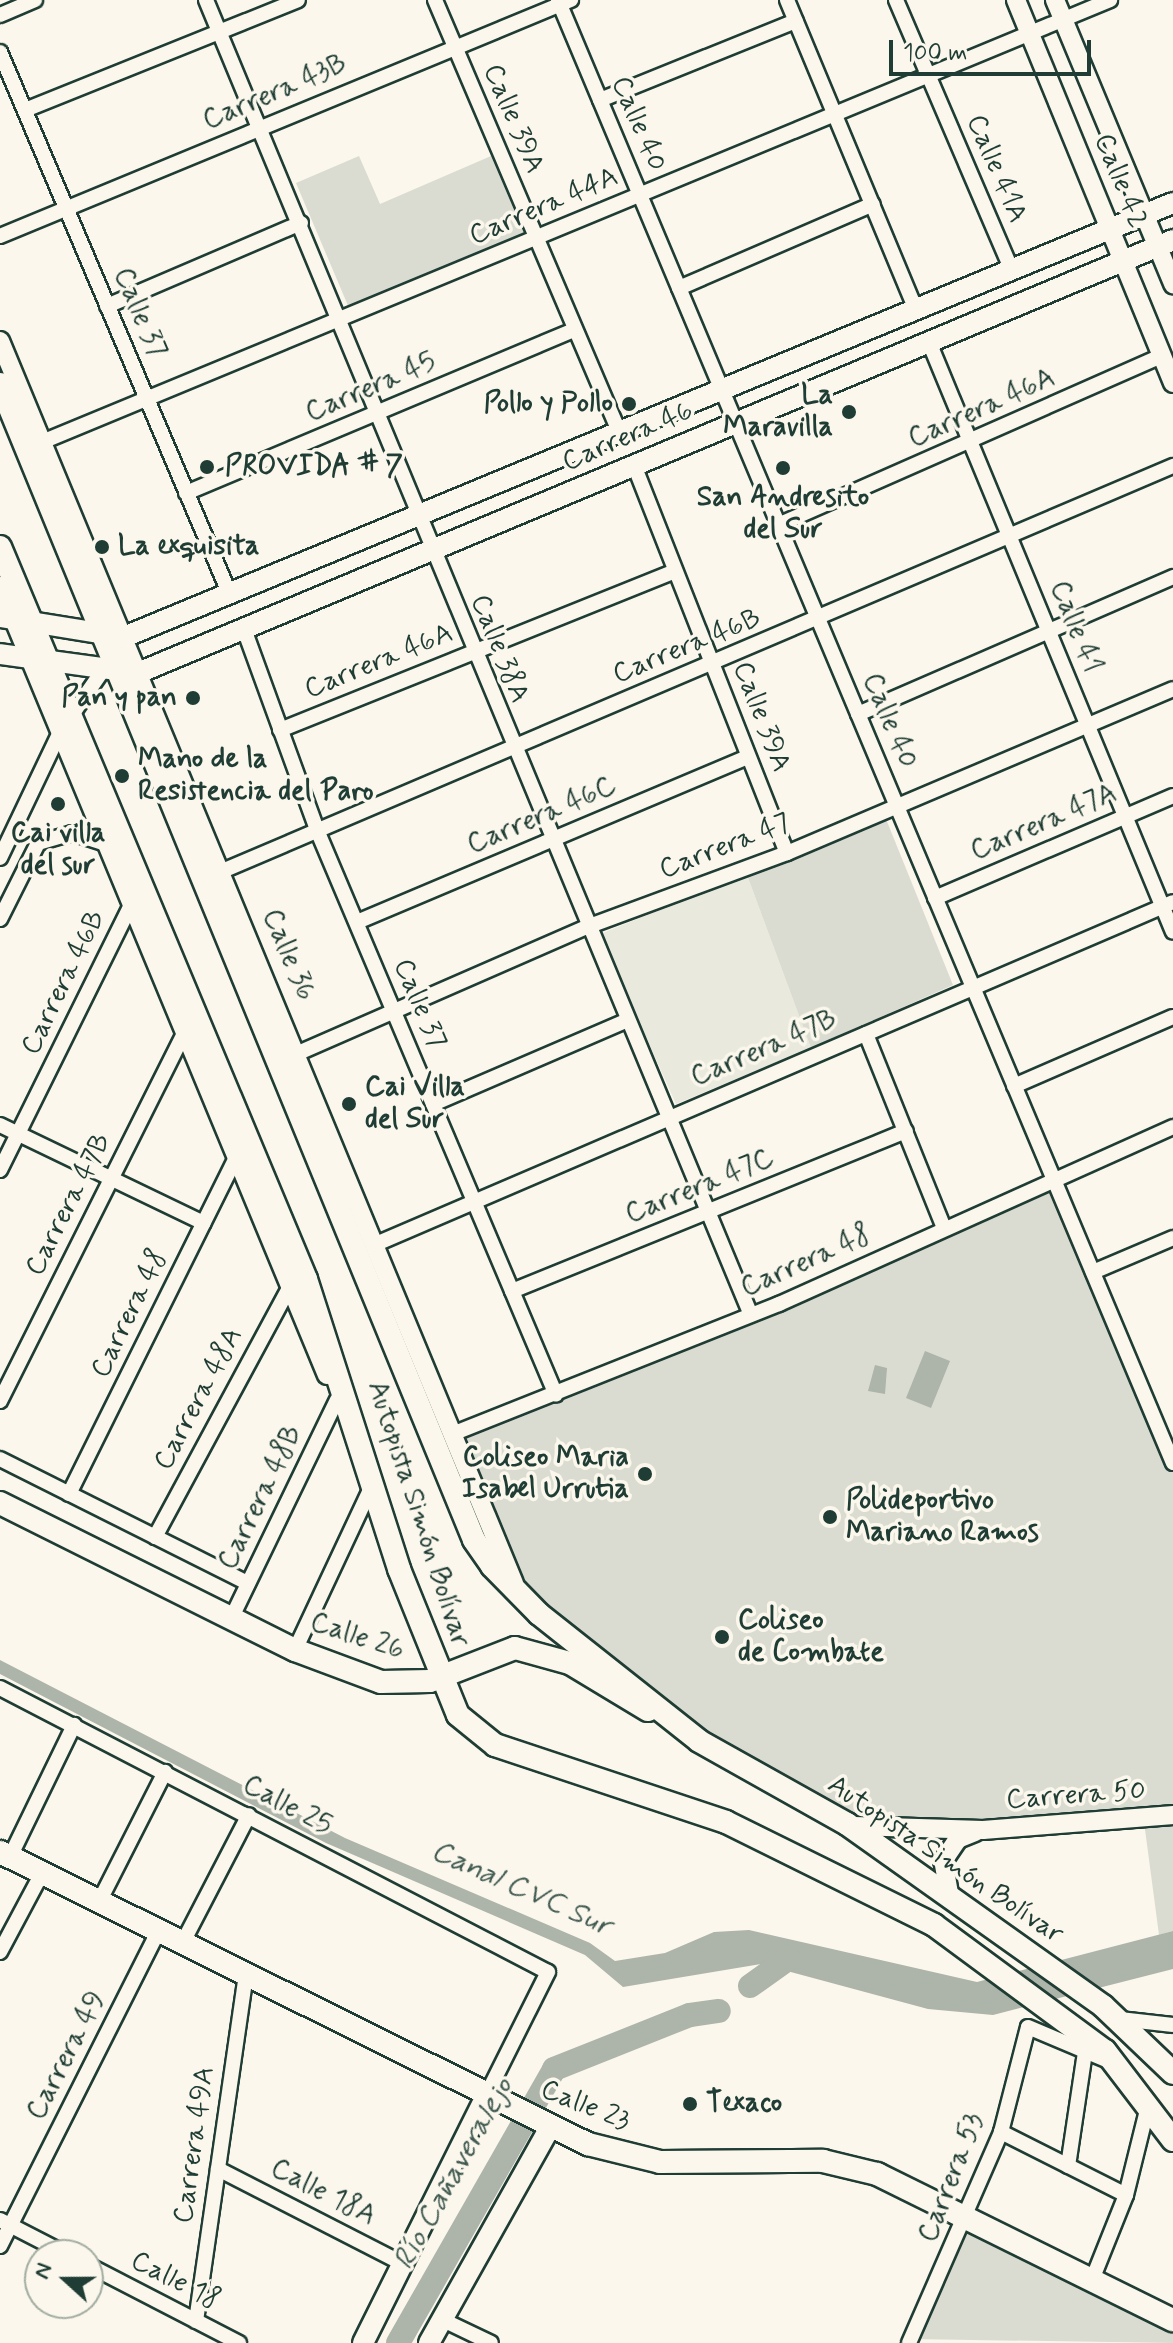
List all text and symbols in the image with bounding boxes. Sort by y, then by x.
scale bar [893,24,1095,74]
text: 100 m [903,38,967,69]
street label: Carrera 43B [198,48,352,138]
street label: Calle 39A [475,59,551,179]
street label: Calle 40 [603,71,673,177]
street label: Calle 41A [958,110,1034,228]
street label: Calle 42 [1086,129,1154,233]
street label: Carrera 44A [464,161,624,253]
street label: Calle 37 [105,263,173,363]
street label: Carrera 45 [301,346,441,430]
street label: Carrera 46A [903,362,1061,456]
place label: La Maravilla [723,379,833,445]
place label: Pollo y Pollo [486,387,613,421]
street label: Carrera 46 [558,394,698,480]
marker: Pollo y Pollo [620,395,638,413]
marker: La Maravilla [840,403,858,421]
place label: PROVIDA # 7 [225,450,403,484]
marker: PROVIDA # 7 [196,456,218,478]
marker: San Andresito del Sur [774,459,792,477]
place label: San Andresito del Sur [700,481,866,547]
place label: La exquisita [118,530,259,564]
marker: La exquisita [93,538,111,556]
street label: Calle 41 [1041,576,1109,678]
street label: Calle 38A [462,590,536,708]
street label: Carrera 46B [608,602,766,692]
street label: Carrera 46A [300,617,458,707]
street label: Calle 39A [725,657,797,777]
street label: Calle 40 [854,668,924,774]
place label: Pan y pan [61,681,177,715]
marker: Pan y pan [184,689,202,707]
place label: Mano de la Resistencia del Paro [138,743,372,809]
marker: Mano de la Resistencia del Paro [113,767,131,785]
street label: Carrera 46C [462,770,622,862]
street label: Carrera 47A [966,777,1122,869]
marker: Cai villa del sur [49,795,67,813]
street label: Carrera 47 [655,807,795,887]
place label: Cai villa del sur [11,817,105,883]
street label: Calle 36 [254,904,322,1006]
street label: Carrera 46B [15,905,113,1061]
street label: Calle 37 [385,954,453,1054]
street label: Carrera 47B [686,1003,842,1095]
place label: Cai Villa del Sur [365,1071,464,1137]
marker: Cai Villa del Sur [340,1095,358,1113]
street label: Carrera 47B [19,1128,119,1282]
street label: Carrera 47C [621,1142,779,1232]
street label: Carrera 48 [736,1218,876,1306]
street label: Carrera 48 [85,1244,175,1384]
street label: Carrera 48A [147,1322,251,1476]
street label: Autopista Simón Bolívar [359,1376,477,1652]
street label: Carrera 48B [212,1420,310,1576]
place label: Coliseo Maria Isabel Urrutia [462,1441,629,1507]
marker: Coliseo Maria Isabel Urrutia [636,1465,654,1483]
place label: Polideportivo Mariano Ramos [846,1484,1040,1550]
marker: Polideportivo Mariano Ramos [821,1508,839,1526]
place label: Coliseo de Combate [738,1604,887,1670]
street label: Calle 26 [306,1606,408,1668]
marker: Coliseo de Combate [713,1628,731,1646]
street label: Autopista Simón Bolívar [820,1768,1070,1952]
street label: Calle 25 [237,1769,337,1843]
street label: Carrera 50 [1005,1774,1147,1818]
water label: Canal CVC Sur [426,1833,616,1945]
street label: Carrera 49 [20,1986,114,2126]
street label: Carrera 49A [167,2064,223,2226]
water label: Río Cañaveralejo [386,2071,522,2277]
street label: Calle 23 [535,2073,635,2139]
place label: Texaco [706,2087,782,2121]
marker: Texaco [681,2095,699,2113]
street label: Carrera 53 [912,2109,992,2247]
street label: Calle 18A [265,2152,381,2234]
north arrow [24,2239,104,2319]
street label: Calle 18 [125,2244,225,2318]
text: N [28,2259,59,2283]

